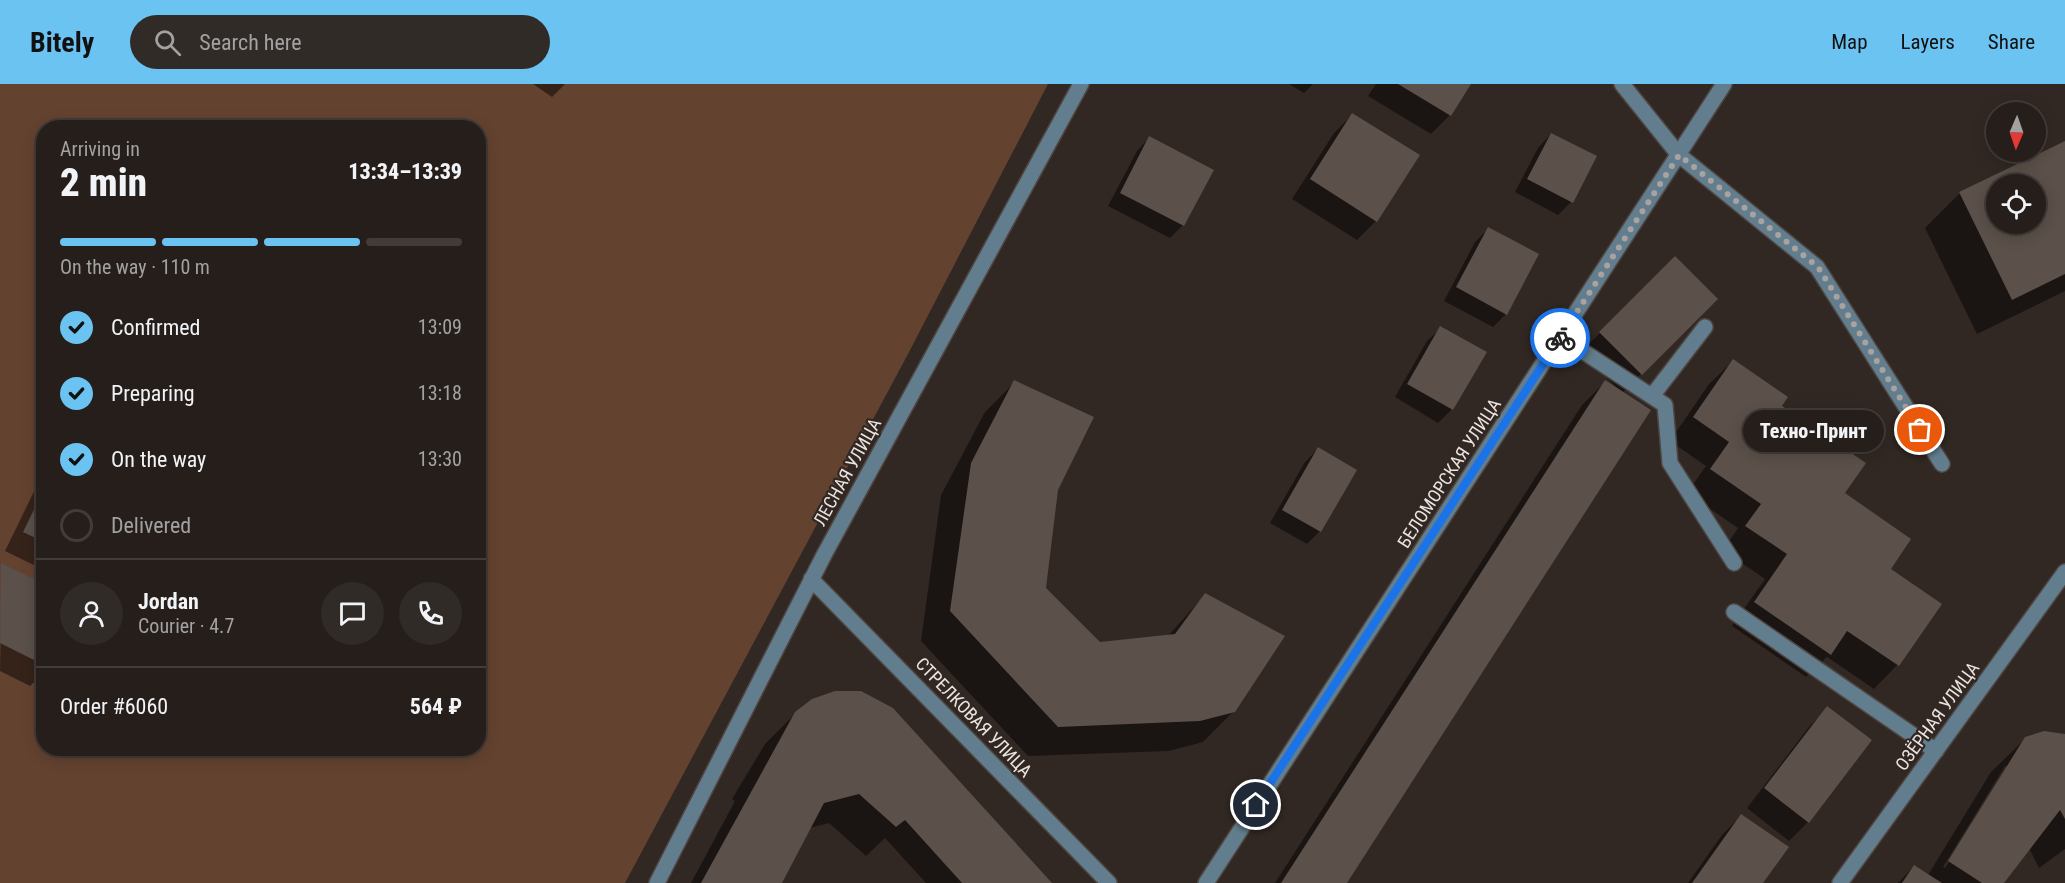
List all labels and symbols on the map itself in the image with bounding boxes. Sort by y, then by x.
north arrow [1986,102,2046,162]
courier [1530,308,1590,368]
street label: БЕЛОМОРСКАЯ УЛИЦА [1393,394,1505,552]
pin [1894,404,1945,455]
callout: Техно-Принт [1743,409,1884,451]
street label: ЛЕСНАЯ УЛИЦА [809,414,886,530]
street label: СТРЕЛКОВАЯ УЛИЦА [912,653,1037,782]
street label: ОЗЁРНАЯ УЛИЦА [1891,657,1984,774]
pin [1230,779,1281,830]

